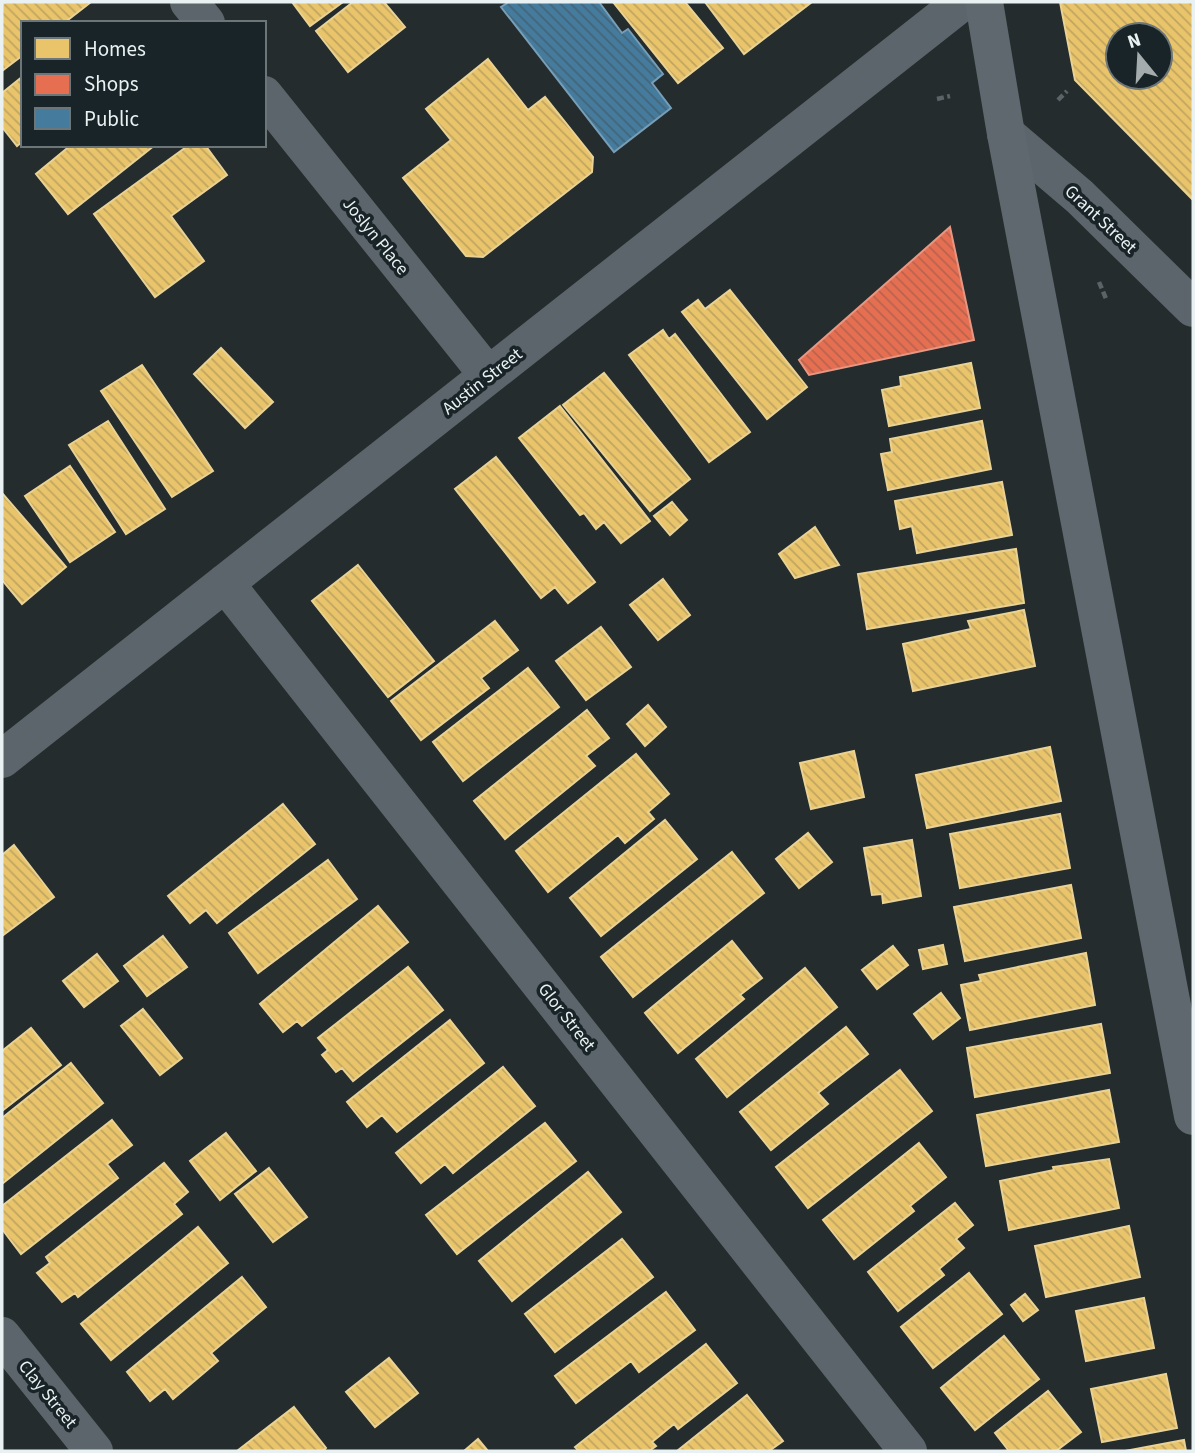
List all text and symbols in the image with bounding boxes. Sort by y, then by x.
legend [21,21,266,147]
north arrow [1104,21,1174,91]
text: N [1124,26,1144,56]
text: Homes [84,34,146,64]
text: Shops [84,69,139,99]
text: Public [84,104,139,134]
street label: Grant Street [1059,179,1142,259]
street label: Joslyn Place [337,192,415,280]
street label: Austin Street [437,342,528,421]
street label: Glor Street [532,978,601,1057]
street label: Clay Street [12,1355,83,1434]

